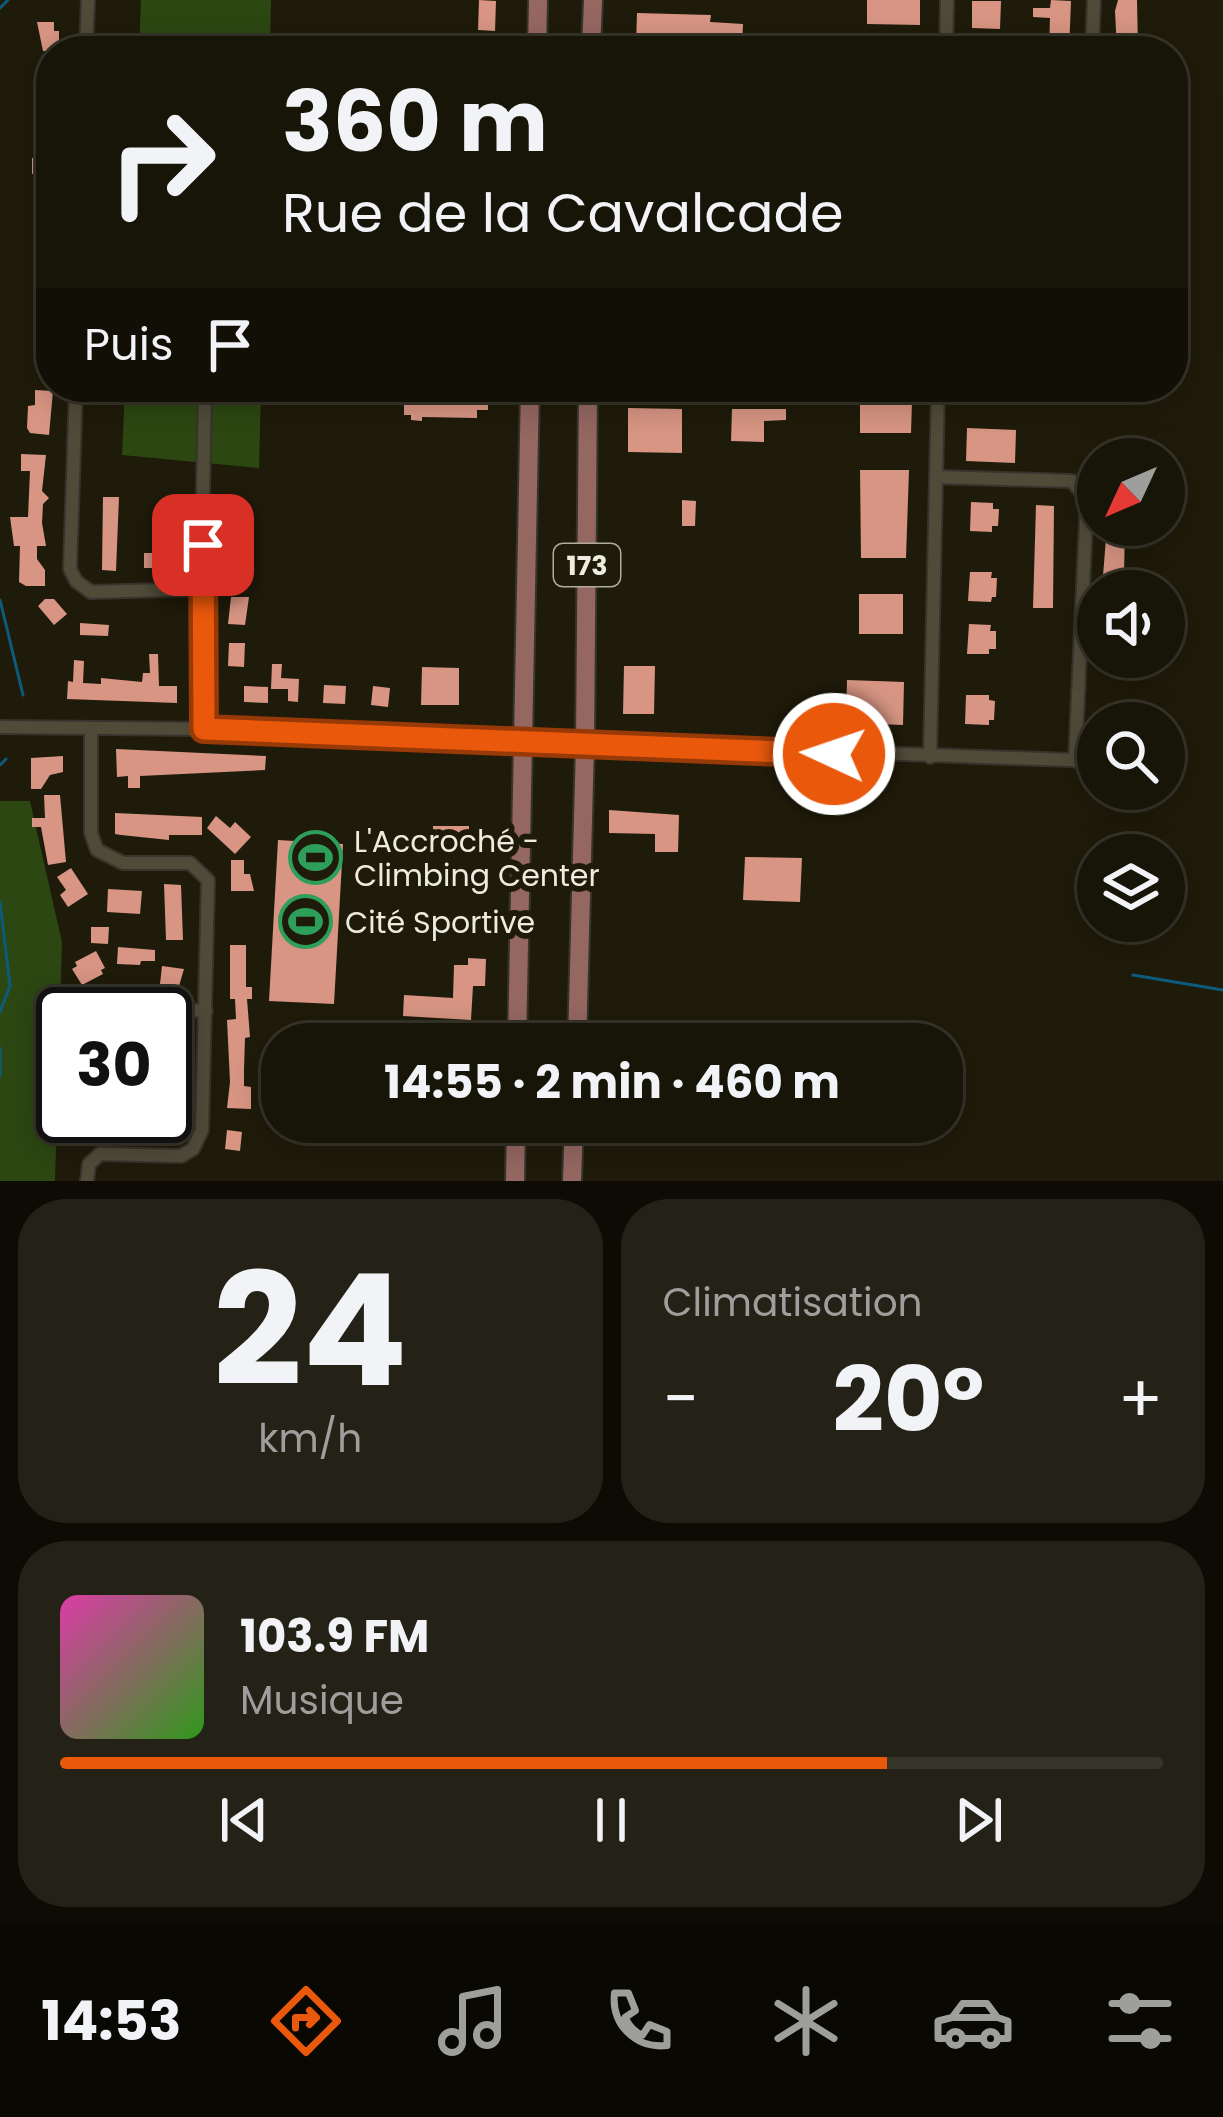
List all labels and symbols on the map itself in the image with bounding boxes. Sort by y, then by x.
north arrow [1077,438,1185,546]
pin [152,494,254,596]
road number: 173 [554,544,620,586]
position arrow [771,691,897,817]
place label: L'Accroché - Climbing Center [354,820,600,897]
sports icon: L'Accroché - Climbing Center [287,830,343,886]
sports icon: Cité Sportive [278,894,334,950]
place label: Cité Sportive [345,901,535,944]
speed limit sign: 30 [36,987,192,1143]

